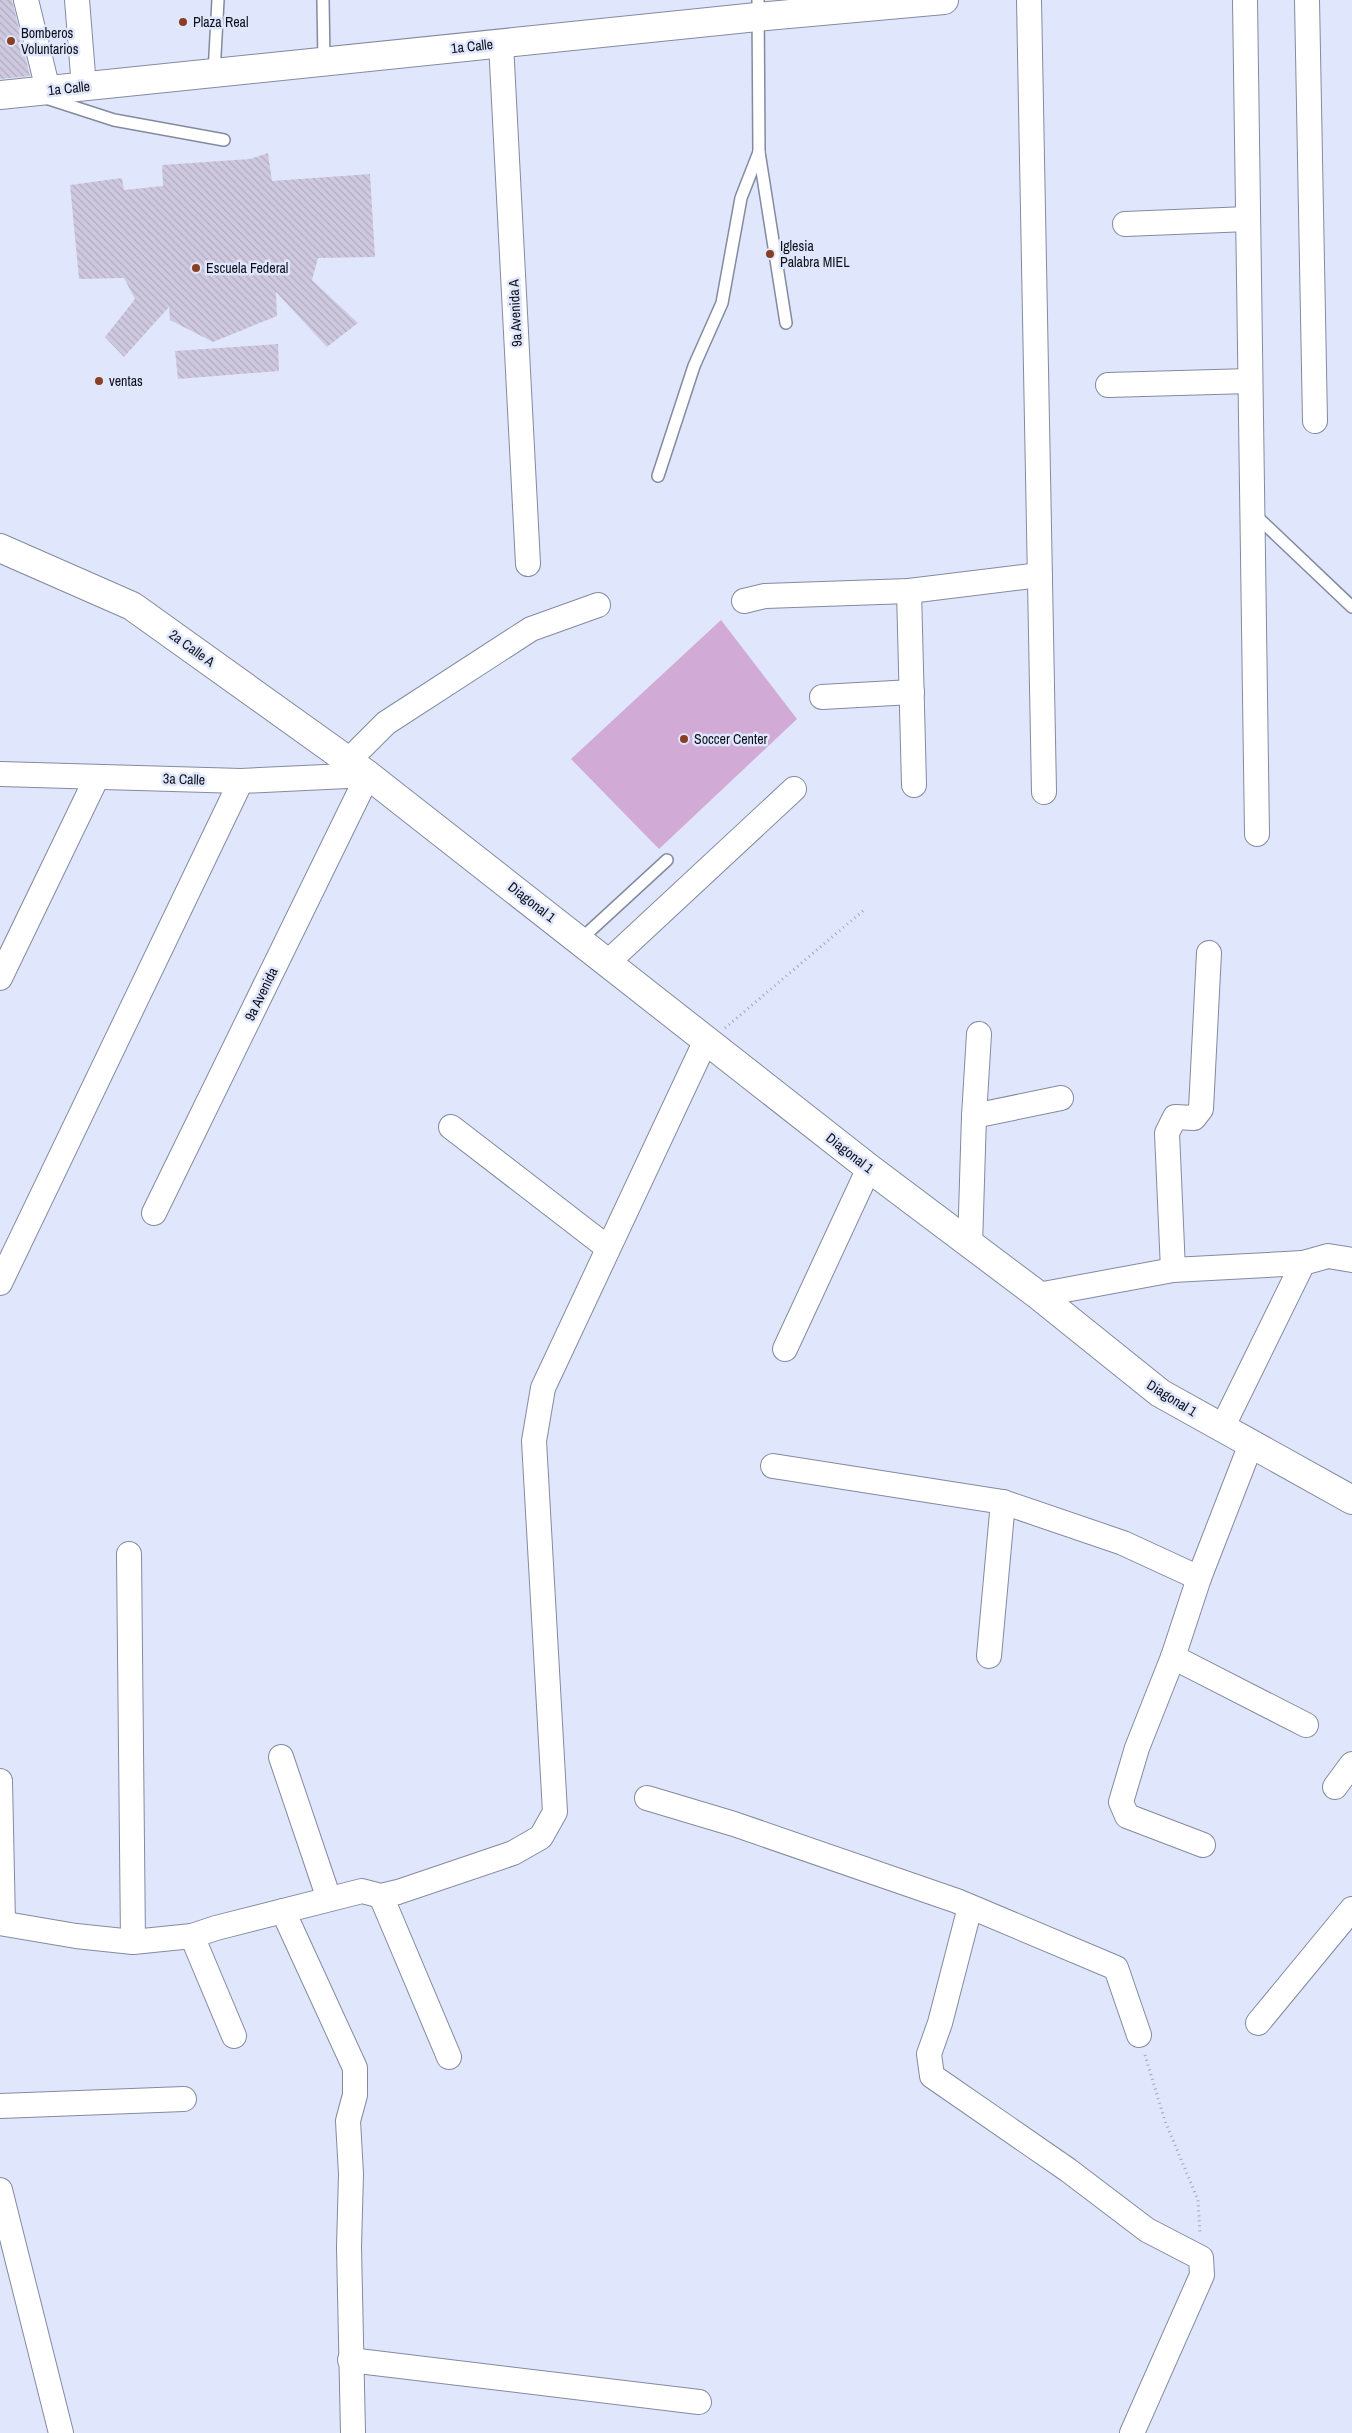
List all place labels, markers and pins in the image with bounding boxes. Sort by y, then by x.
place label: Plaza Real [193,13,249,31]
marker: Plaza Real [177,16,189,28]
place label: Bomberos Voluntarios [21,24,79,58]
marker: Bomberos Voluntarios [5,35,17,47]
place label: Iglesia Palabra MIEL [780,237,850,271]
marker: Iglesia Palabra MIEL [764,248,776,260]
place label: Escuela Federal [206,259,288,277]
marker: Escuela Federal [190,262,202,274]
place label: ventas [109,372,143,390]
marker: ventas [93,375,105,387]
place label: Soccer Center [694,730,768,748]
marker: Soccer Center [678,733,690,745]

